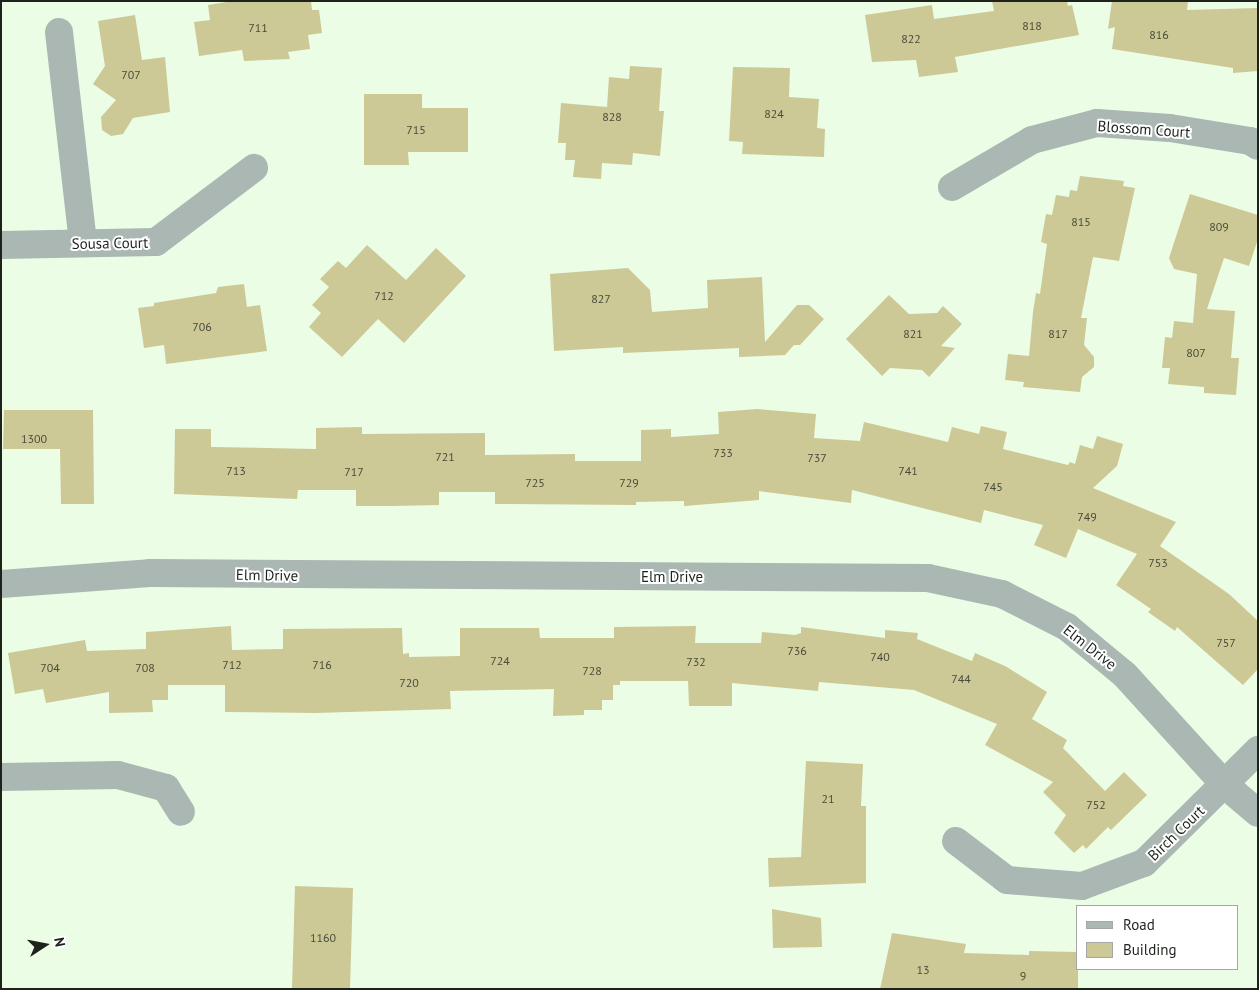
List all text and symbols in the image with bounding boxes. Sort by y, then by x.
house number: 818 [1022,19,1042,33]
house number: 711 [248,21,268,35]
house number: 816 [1149,28,1169,42]
house number: 822 [901,32,921,46]
house number: 707 [121,68,141,82]
house number: 824 [764,107,784,121]
house number: 828 [602,110,622,124]
street label: Blossom Court [1097,117,1191,141]
house number: 715 [406,123,426,137]
house number: 815 [1071,215,1091,229]
house number: 809 [1209,220,1229,234]
street label: Sousa Court [72,233,148,253]
house number: 712 [374,289,394,303]
house number: 827 [591,292,611,306]
house number: 706 [192,320,212,334]
house number: 821 [903,327,923,341]
house number: 817 [1048,327,1068,341]
house number: 807 [1186,346,1206,360]
house number: 1300 [21,432,47,446]
house number: 733 [713,446,733,460]
house number: 721 [435,450,455,464]
house number: 737 [807,451,827,465]
house number: 713 [226,464,246,478]
house number: 741 [898,464,918,478]
house number: 717 [344,465,364,479]
house number: 725 [525,476,545,490]
house number: 729 [619,476,639,490]
house number: 745 [983,480,1003,494]
house number: 749 [1077,510,1097,524]
house number: 753 [1148,556,1168,570]
street label: Elm Drive [236,565,298,585]
street label: Elm Drive [641,568,703,586]
street label: Elm Drive [1060,621,1120,673]
house number: 757 [1216,636,1236,650]
house number: 736 [787,644,807,658]
house number: 740 [870,650,890,664]
house number: 724 [490,654,510,668]
house number: 732 [686,655,706,669]
house number: 712 [222,658,242,672]
house number: 716 [312,658,332,672]
house number: 704 [40,661,60,675]
house number: 708 [135,661,155,675]
house number: 728 [582,664,602,678]
house number: 744 [951,672,971,686]
house number: 720 [399,676,419,690]
house number: 21 [821,792,835,806]
house number: 752 [1086,798,1106,812]
street label: Birch Court [1144,802,1208,864]
legend [1076,905,1239,970]
text: Road [1123,915,1155,934]
north arrow [20,920,70,970]
house number: 1160 [310,931,336,945]
text: N [50,936,69,948]
text: Building [1123,940,1177,959]
house number: 13 [916,963,930,977]
house number: 9 [1020,969,1026,983]

